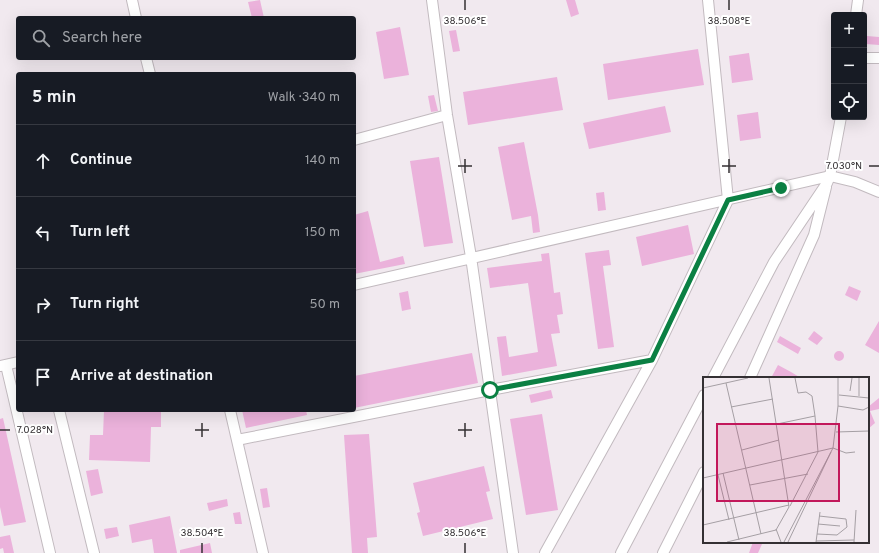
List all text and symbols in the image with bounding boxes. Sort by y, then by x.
map controls [831,12,867,120]
button: + [831,12,867,48]
text: 38.506°E [444,15,487,28]
text: 38.508°E [707,15,751,28]
search box [16,16,356,60]
icon: search [30,27,52,49]
text: Search here [62,29,142,48]
button: − [831,48,867,84]
button: locate [831,84,867,120]
text: 5 min [32,87,76,109]
text: Walk · 340 m [268,90,340,106]
icon: ahead [32,150,54,172]
text: Continue [70,151,132,170]
text: 140 m [305,153,340,169]
text: 7.030°N [826,160,862,173]
route end [772,179,790,197]
icon: left [32,222,54,244]
text: Turn left [70,223,130,242]
text: 150 m [305,225,340,241]
icon: right [32,294,54,316]
text: Turn right [70,295,139,314]
text: 50 m [310,297,340,313]
icon: arrive [32,366,54,388]
text: Arrive at destination [70,367,213,386]
inset map [703,377,869,543]
route start [481,381,499,399]
text: 7.028°N [17,424,53,437]
text: 38.504°E [180,527,224,540]
text: 38.506°E [444,527,487,540]

